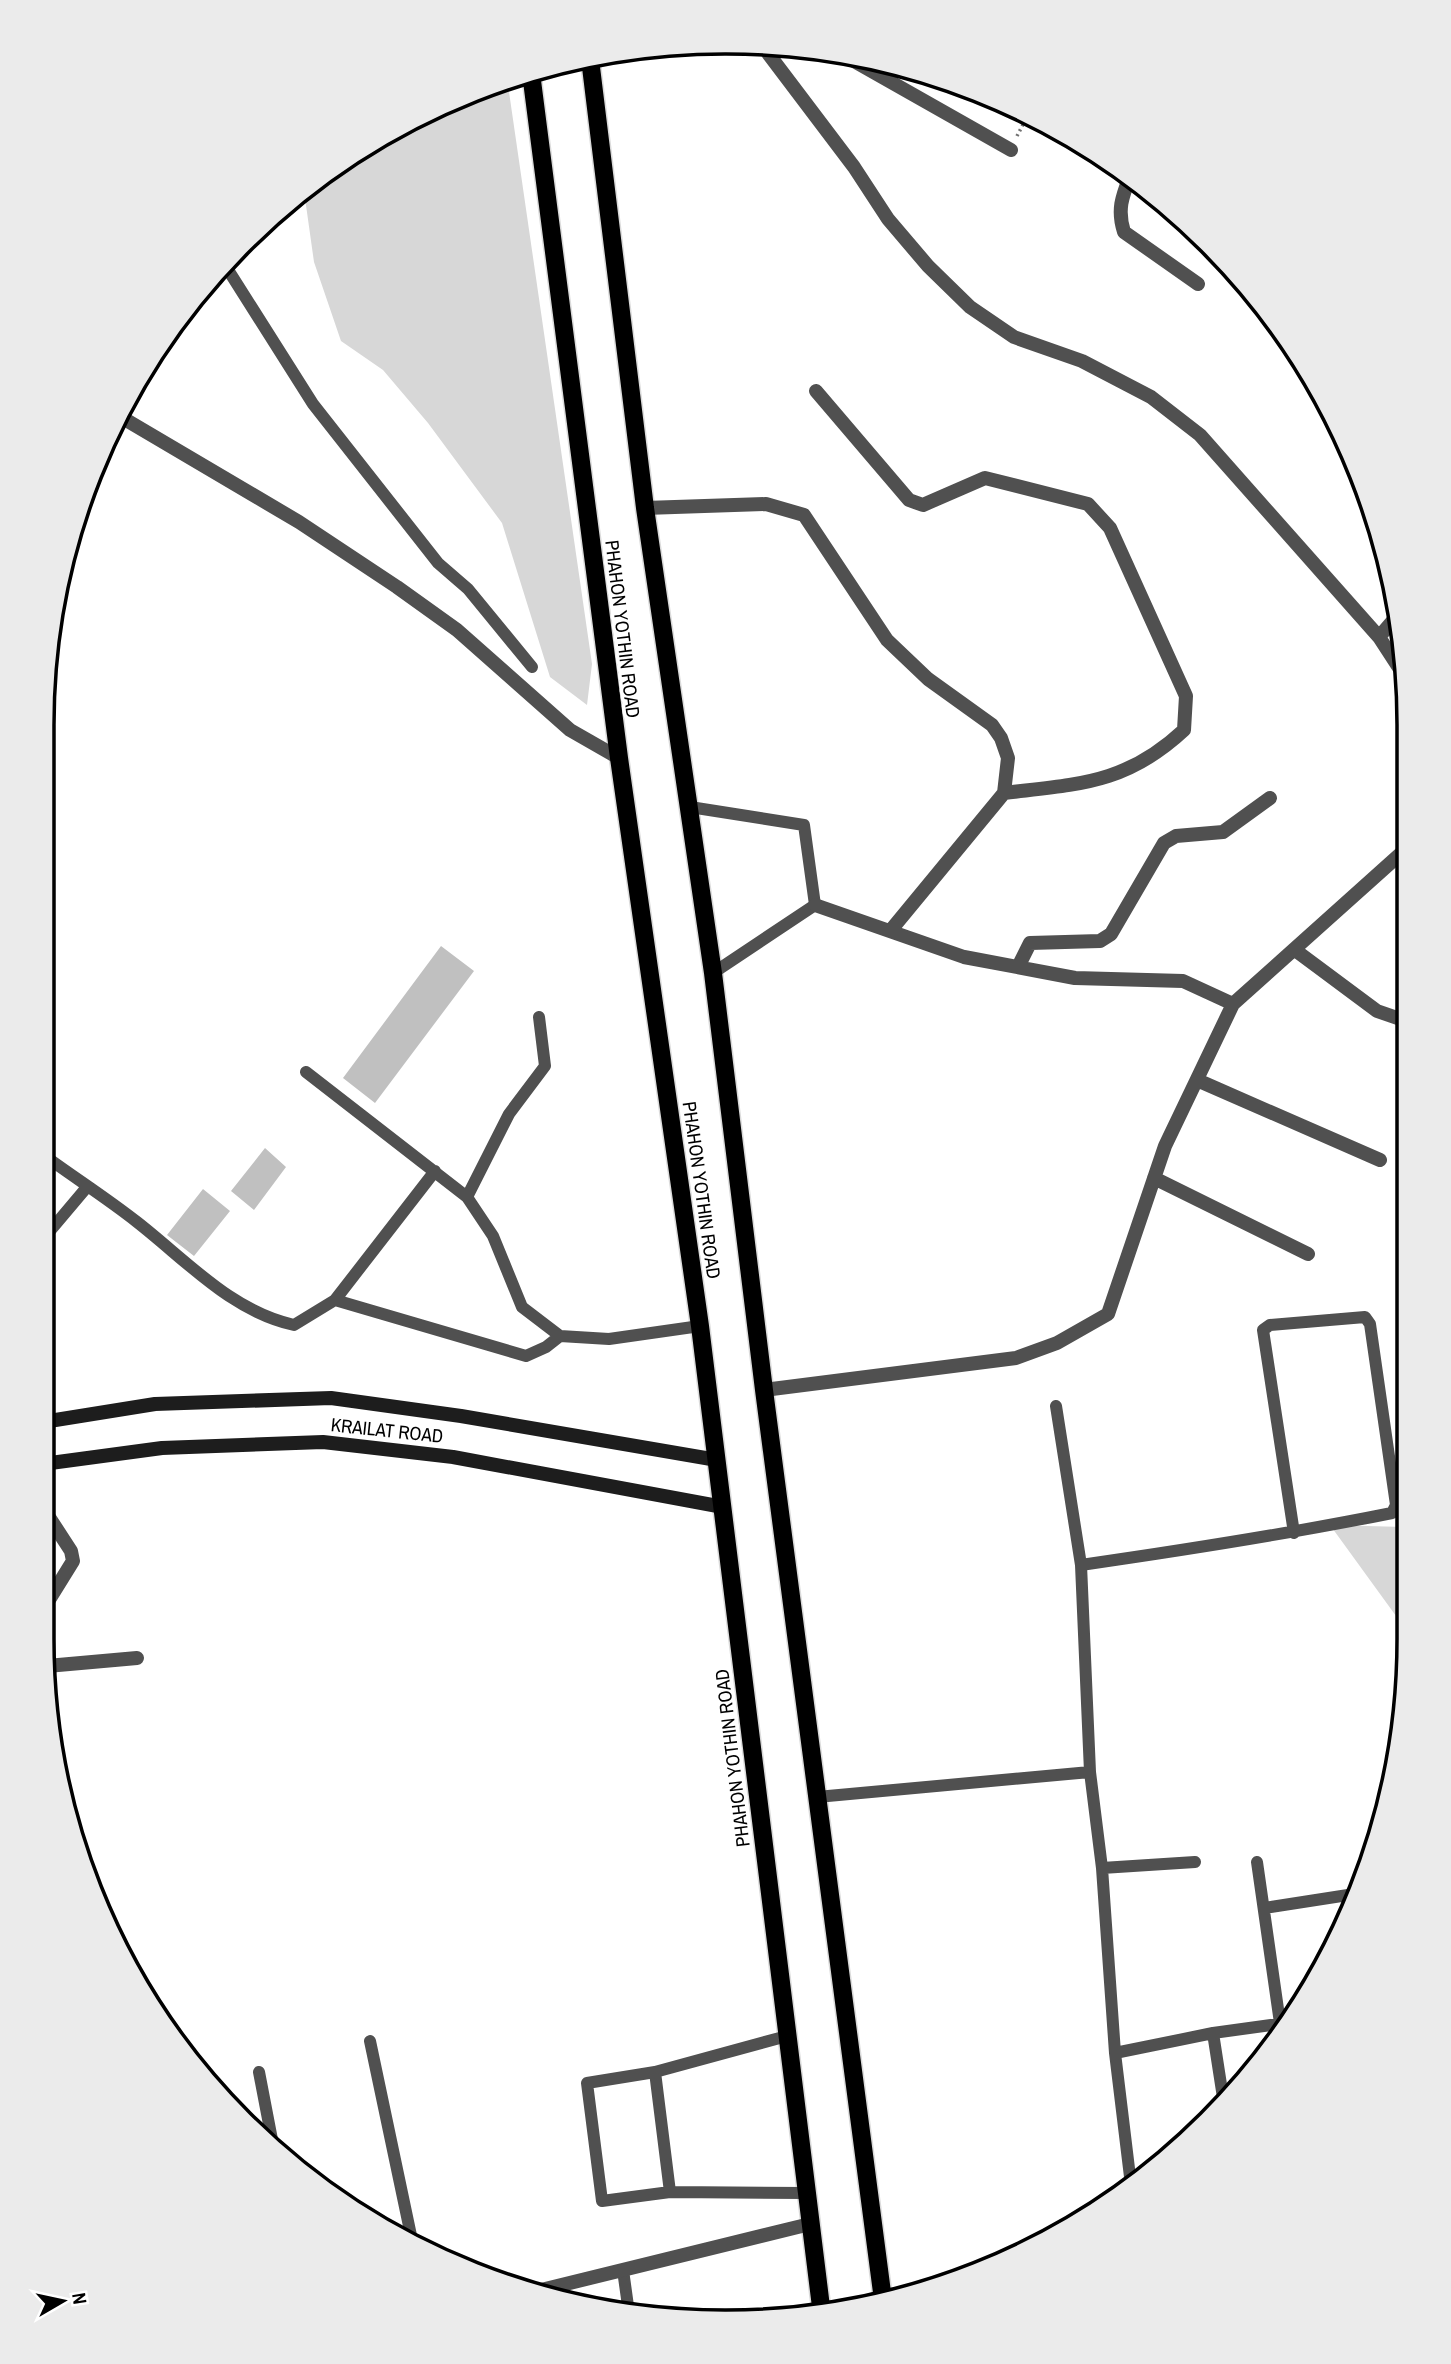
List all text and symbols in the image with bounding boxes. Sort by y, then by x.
street label: PHAHON YOTHIN ROAD [599,539,647,719]
street label: PHAHON YOTHIN ROAD [677,1100,727,1280]
street label: KRAILAT ROAD [330,1411,444,1449]
street label: PHAHON YOTHIN ROAD [708,1668,756,1848]
north arrow [28,2266,98,2336]
text: N [66,2291,94,2306]

